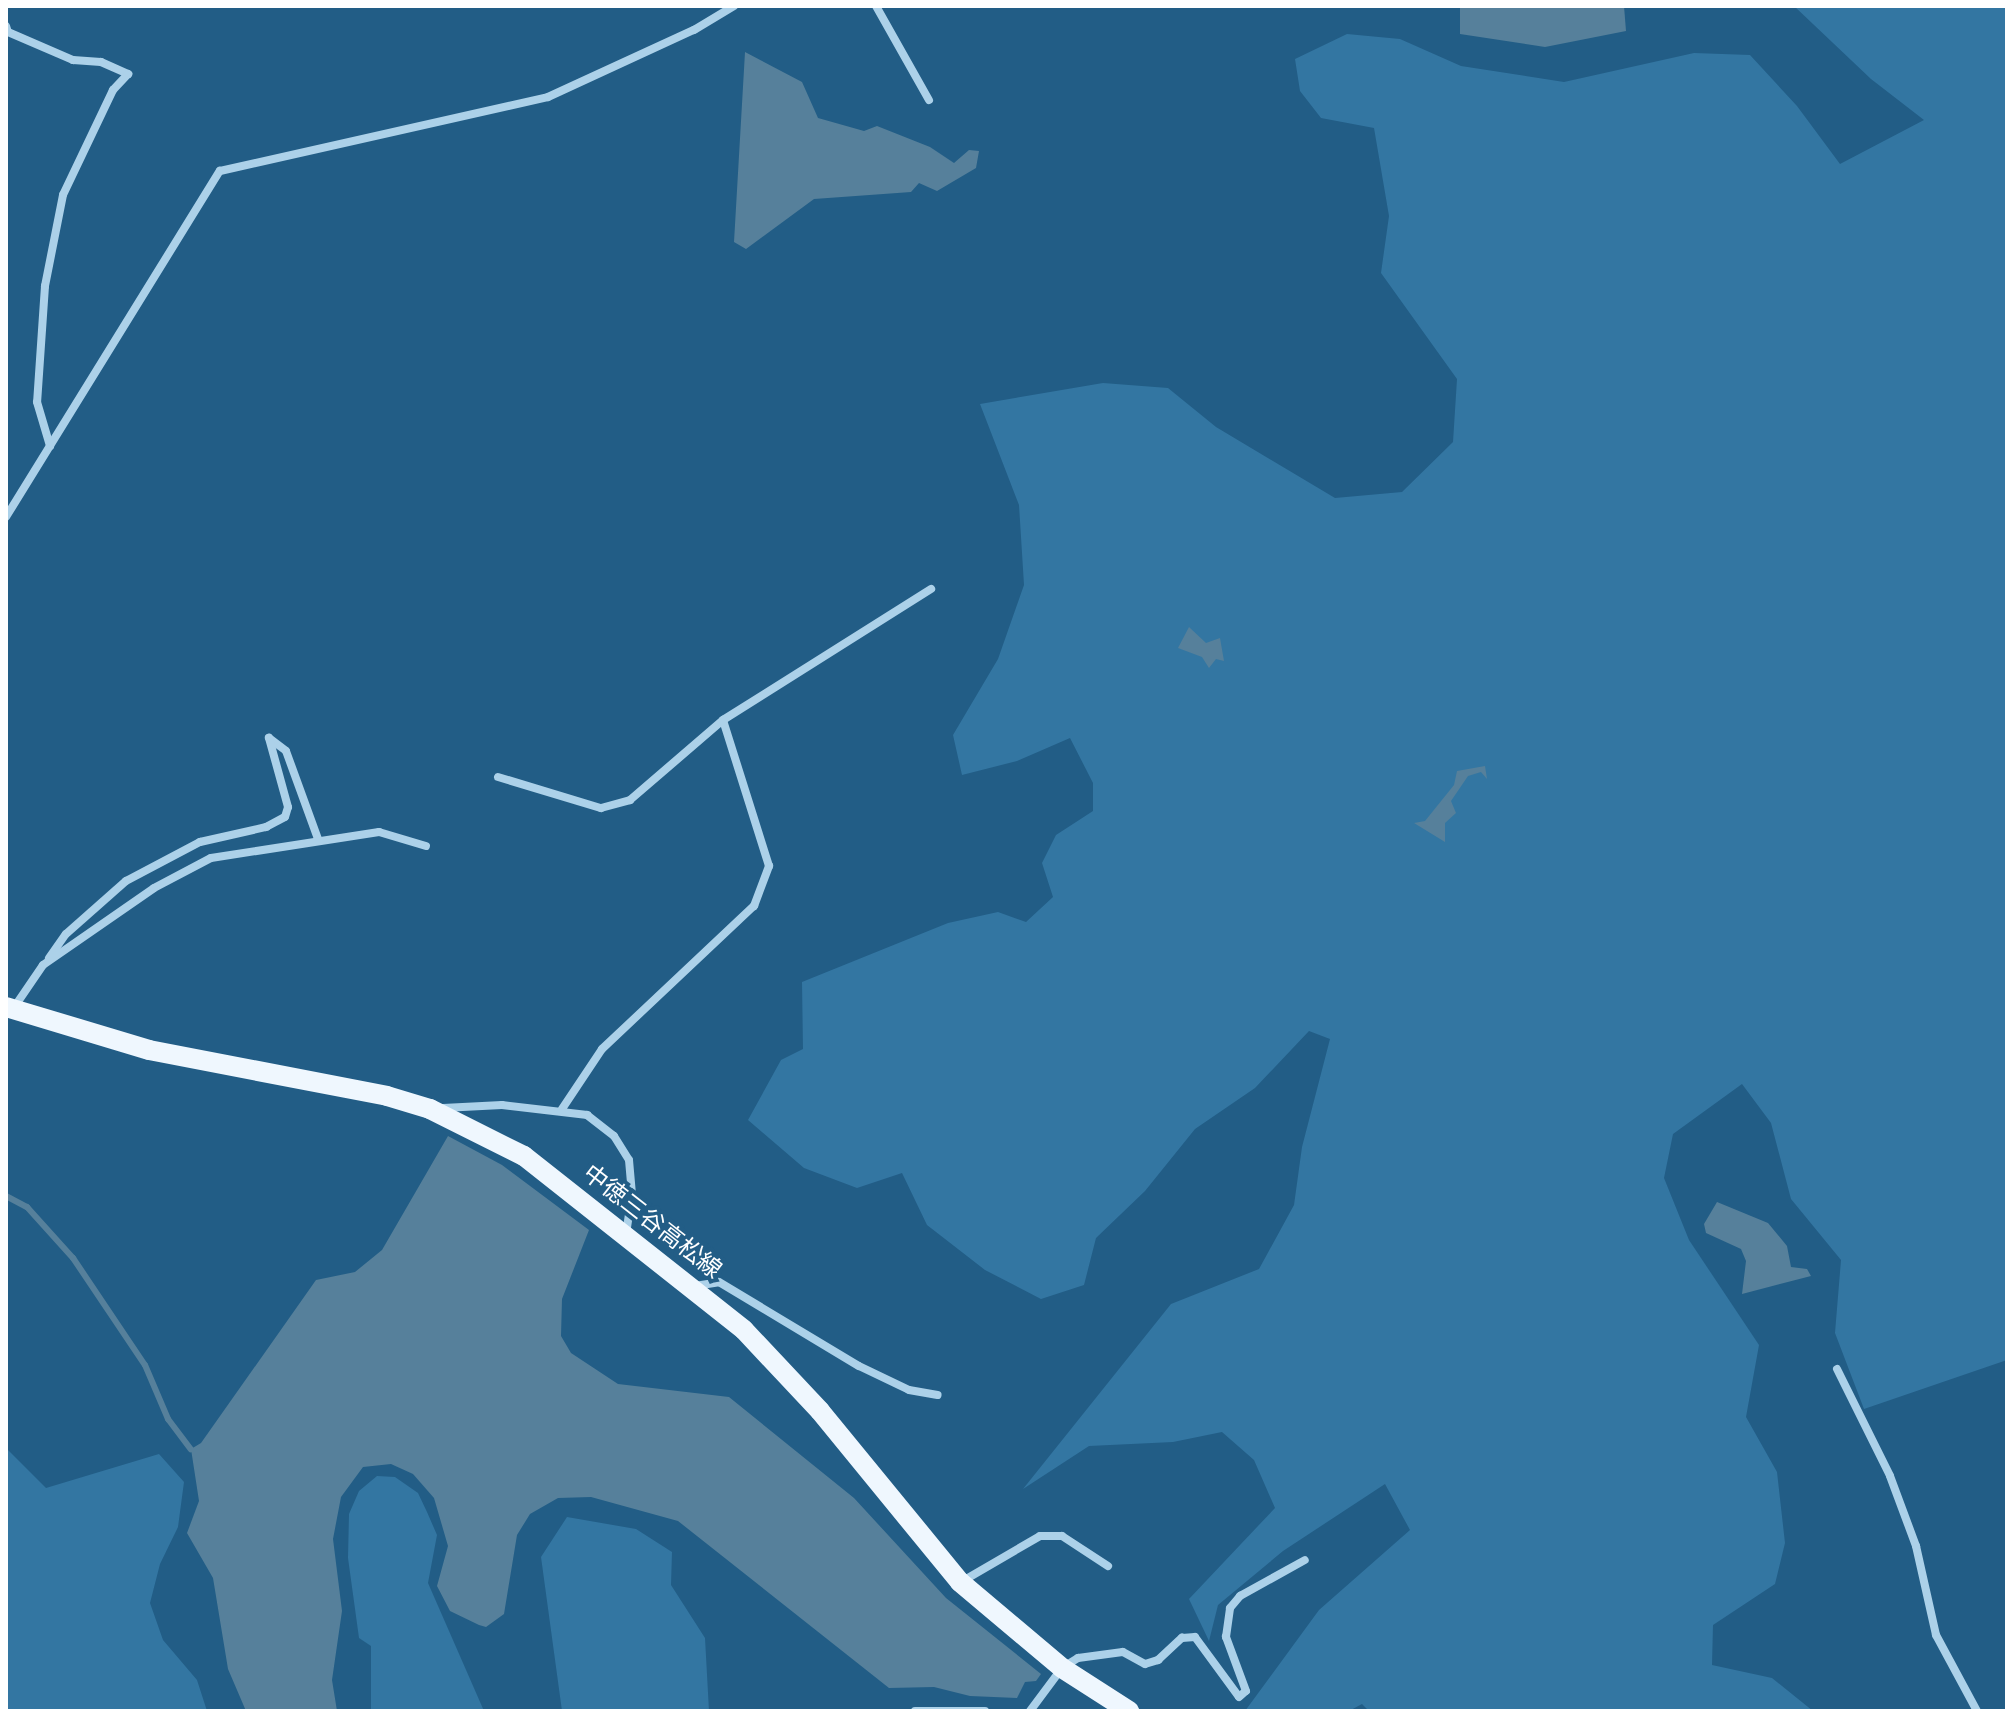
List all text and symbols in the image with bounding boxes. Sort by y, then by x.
street label: 中徳三谷高松線 [577,1159,727,1285]

